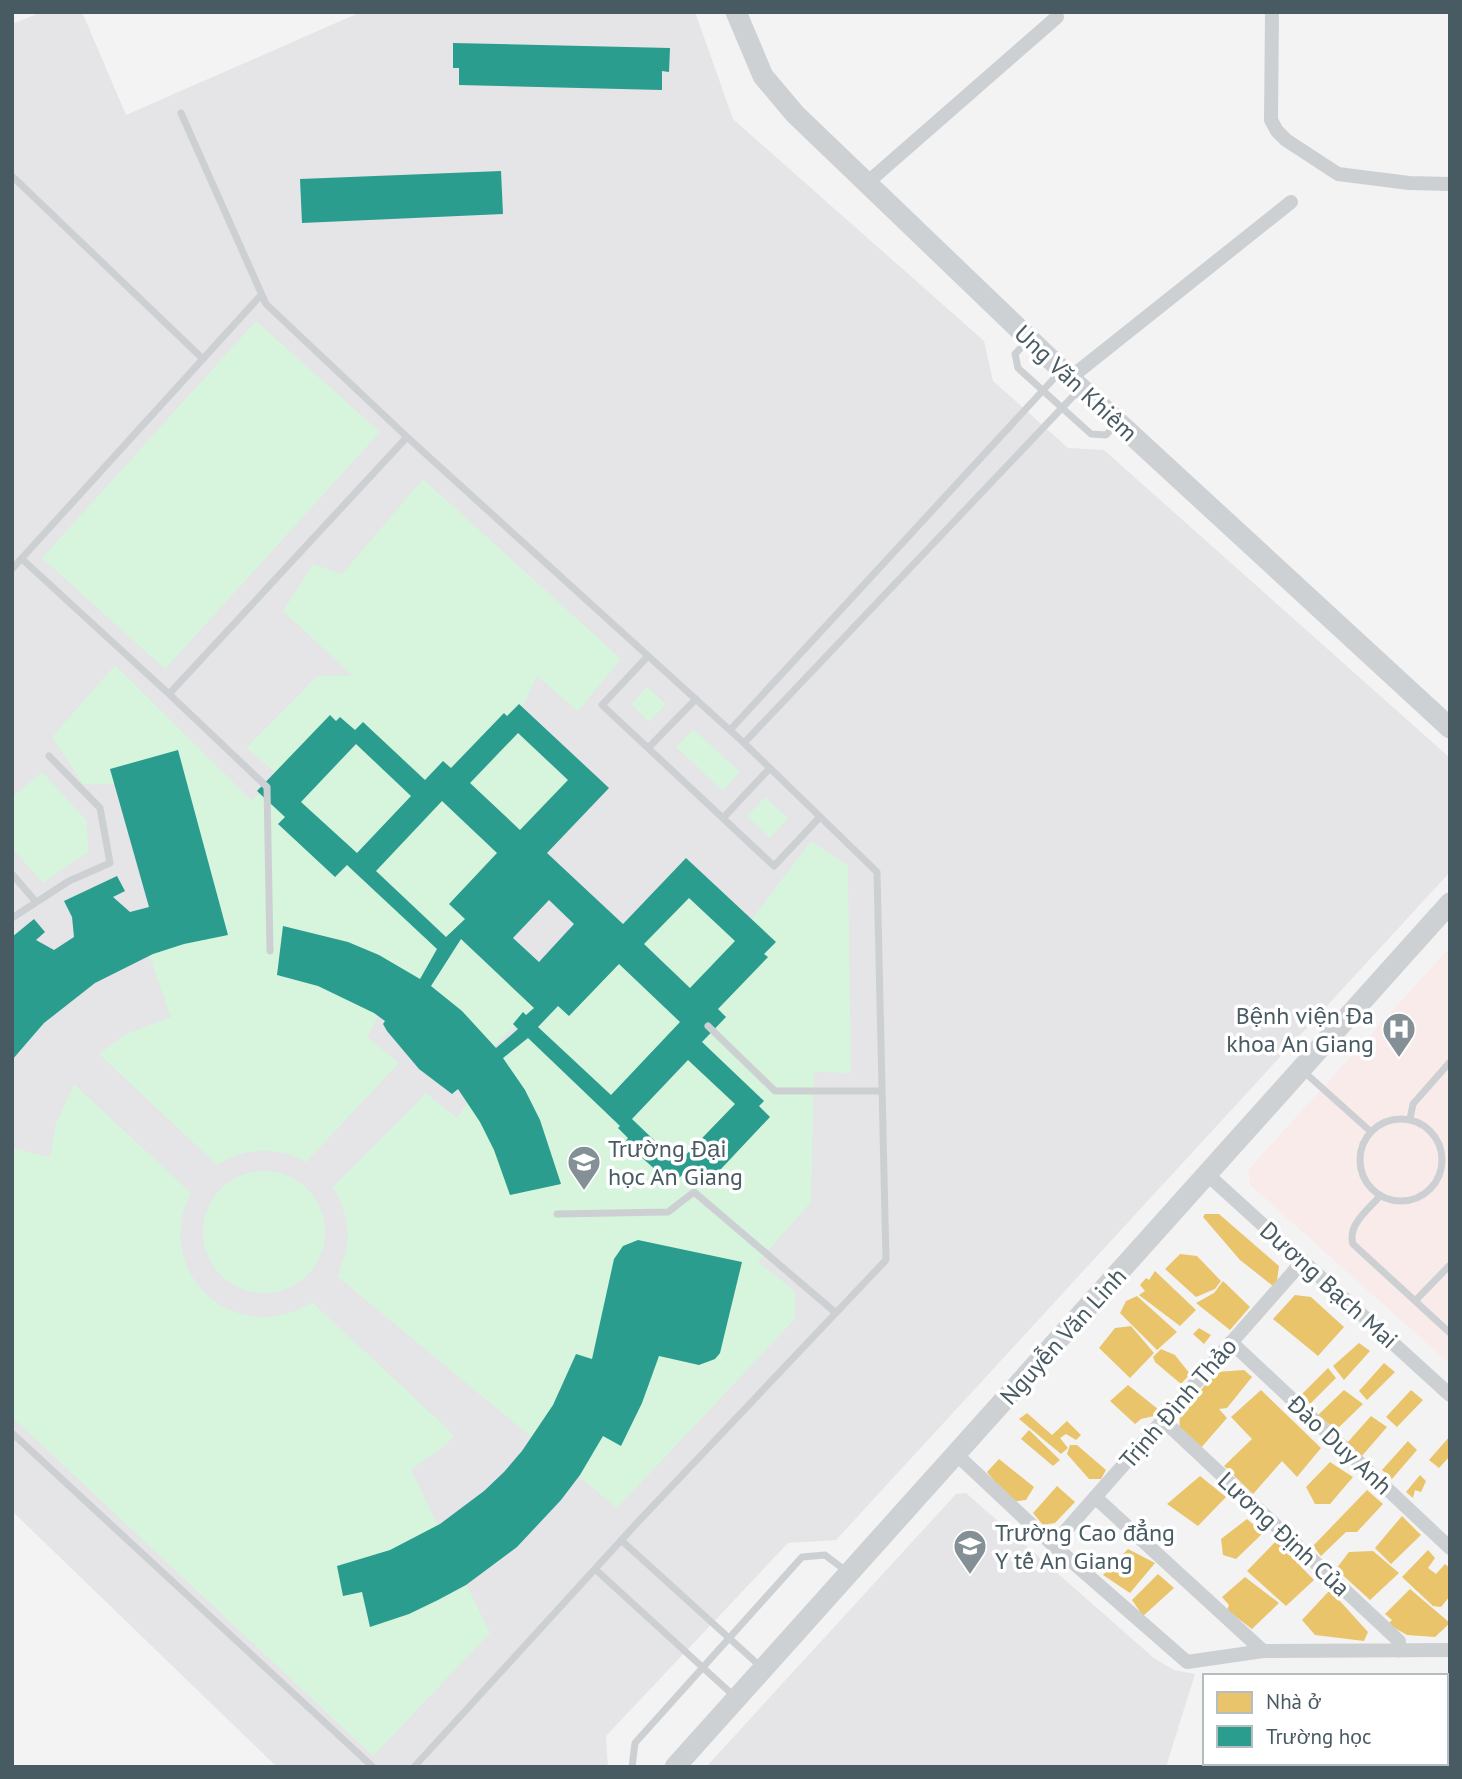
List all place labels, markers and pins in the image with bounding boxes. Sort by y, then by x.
place label: Bệnh viện Đa khoa An Giang [1226,1000,1374,1059]
hospital icon: Bệnh viện Đa khoa An Giang [1380,1010,1418,1059]
place label: Trường Đại học An Giang [608,1133,743,1192]
school or university icon: Trường Đại học An Giang [565,1143,603,1192]
place label: Trường Cao đẳng Y tế An Giang [995,1517,1175,1576]
school or university icon: Trường Cao đẳng Y tế An Giang [951,1527,989,1576]

